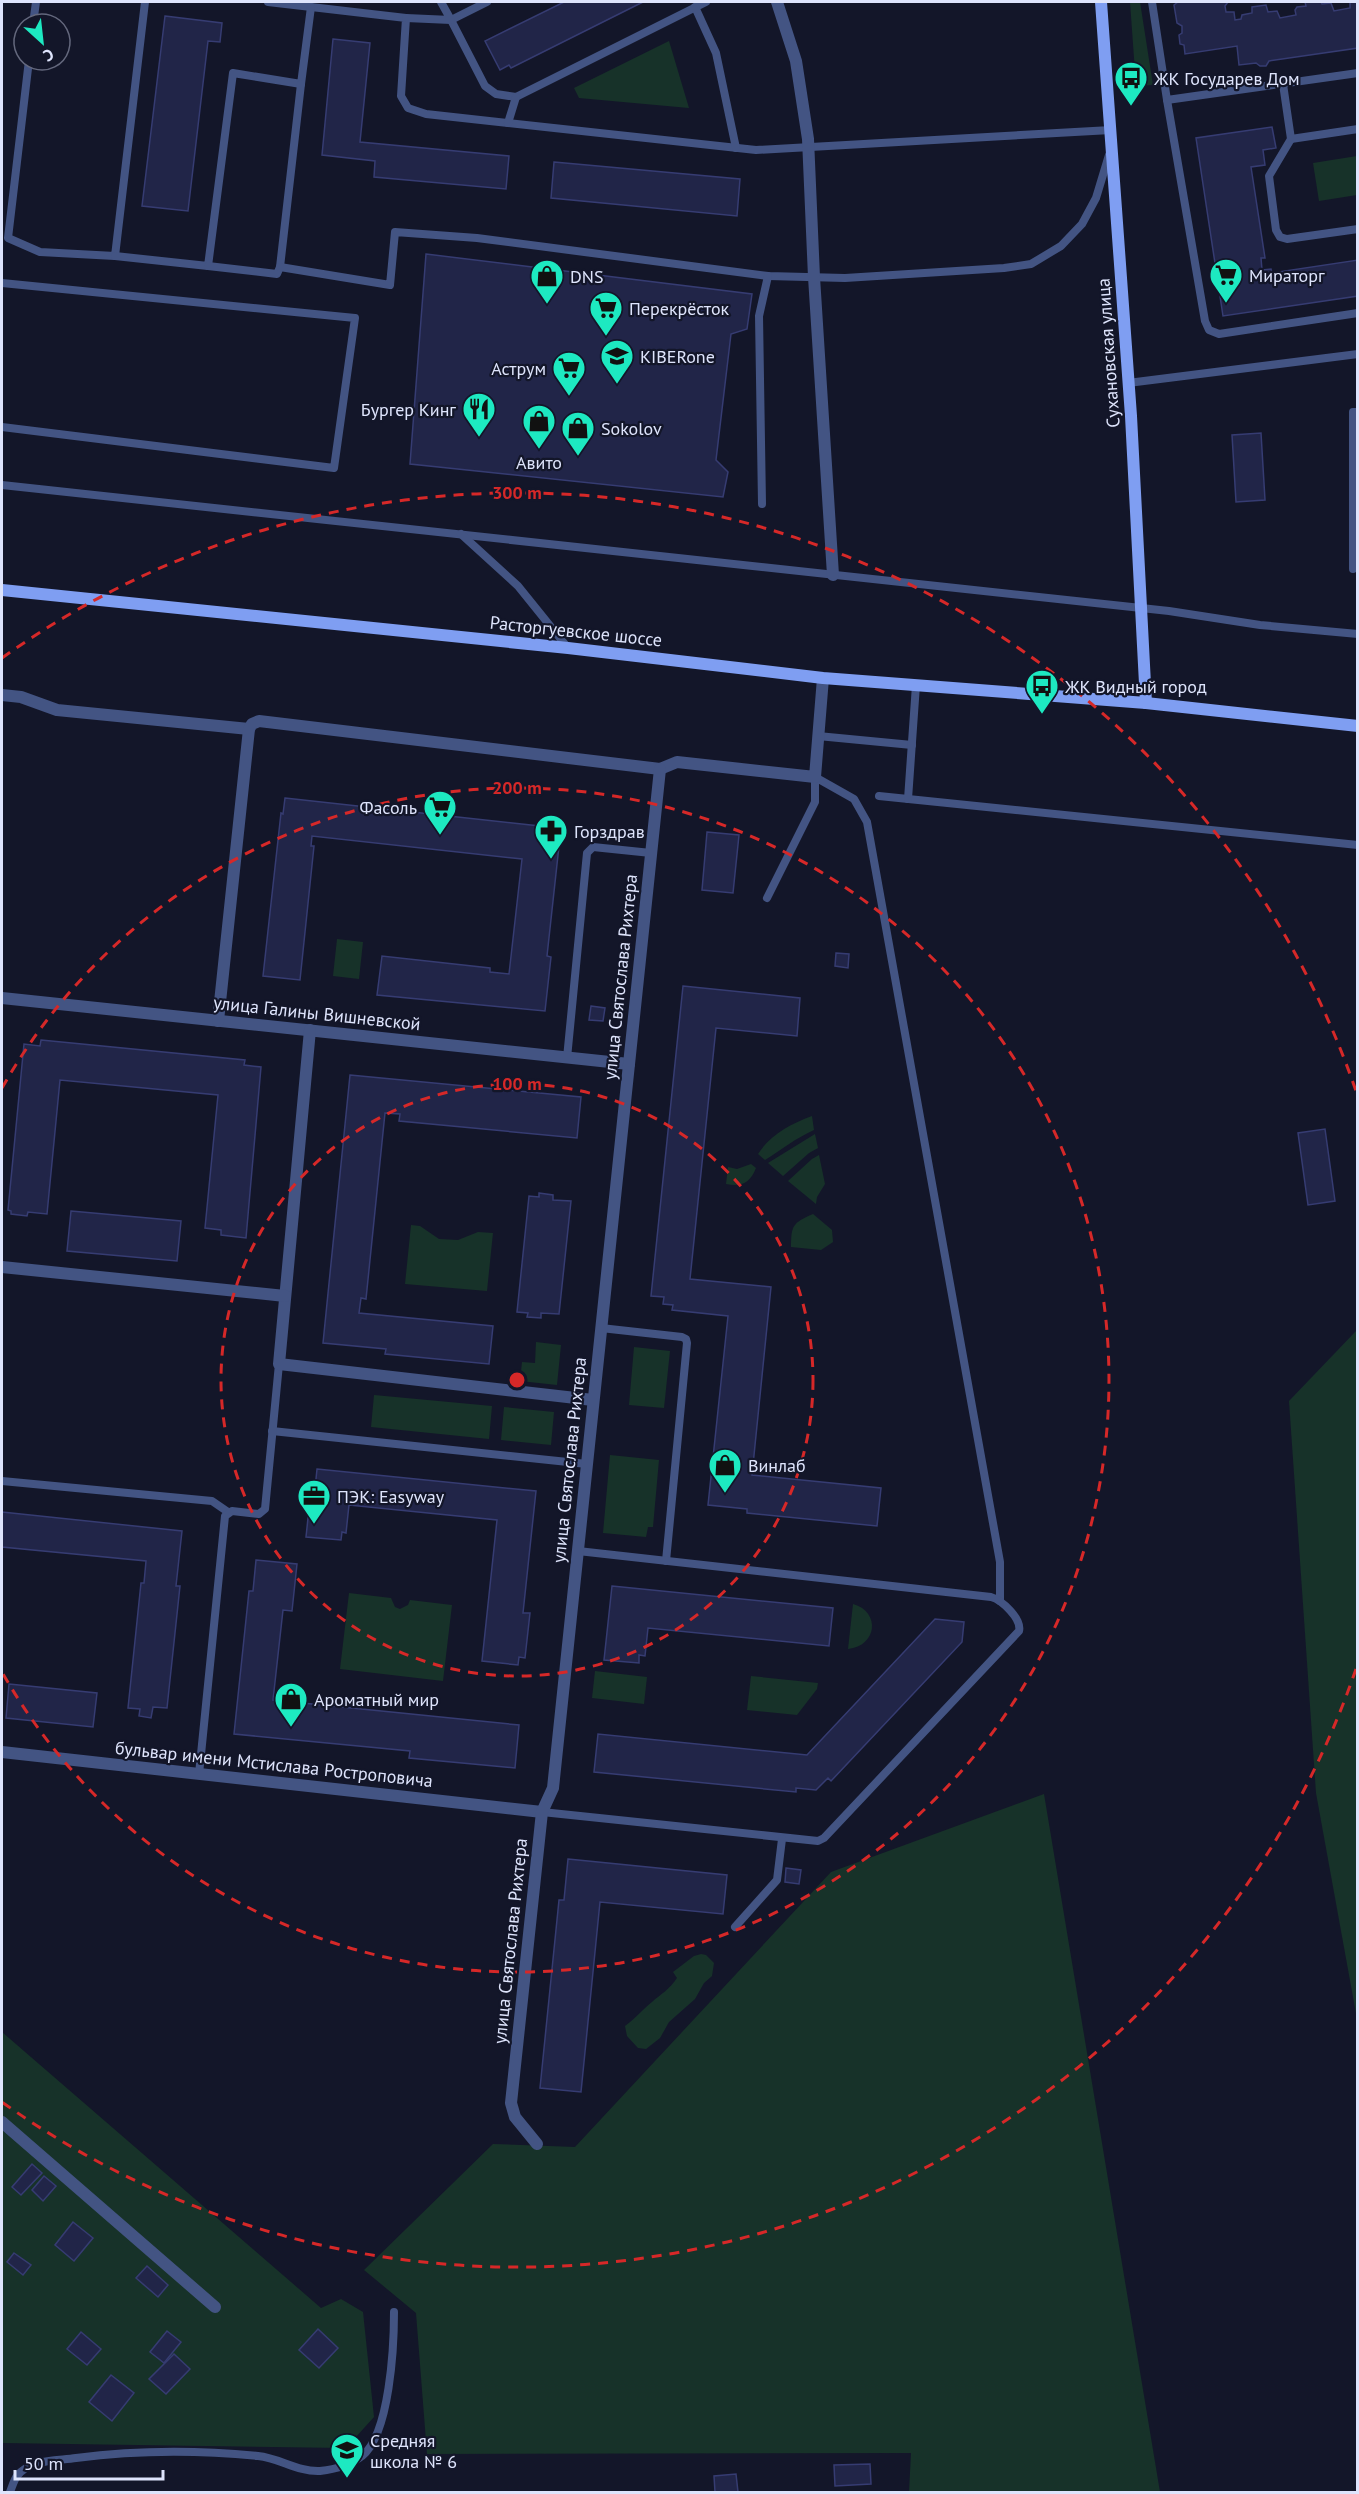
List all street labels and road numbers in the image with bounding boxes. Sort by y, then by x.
street label: Сухановская улица [1091,277,1125,429]
street label: Расторгуевское шоссе [489,611,663,651]
street label: улица Святослава Рихтера [598,873,642,1081]
street label: улица Галины Вишневской [212,991,422,1035]
street label: улица Святослава Рихтера [547,1356,591,1564]
street label: бульвар имени Мстислава Ростроповича [114,1736,434,1792]
street label: улица Святослава Рихтера [488,1837,532,2045]

